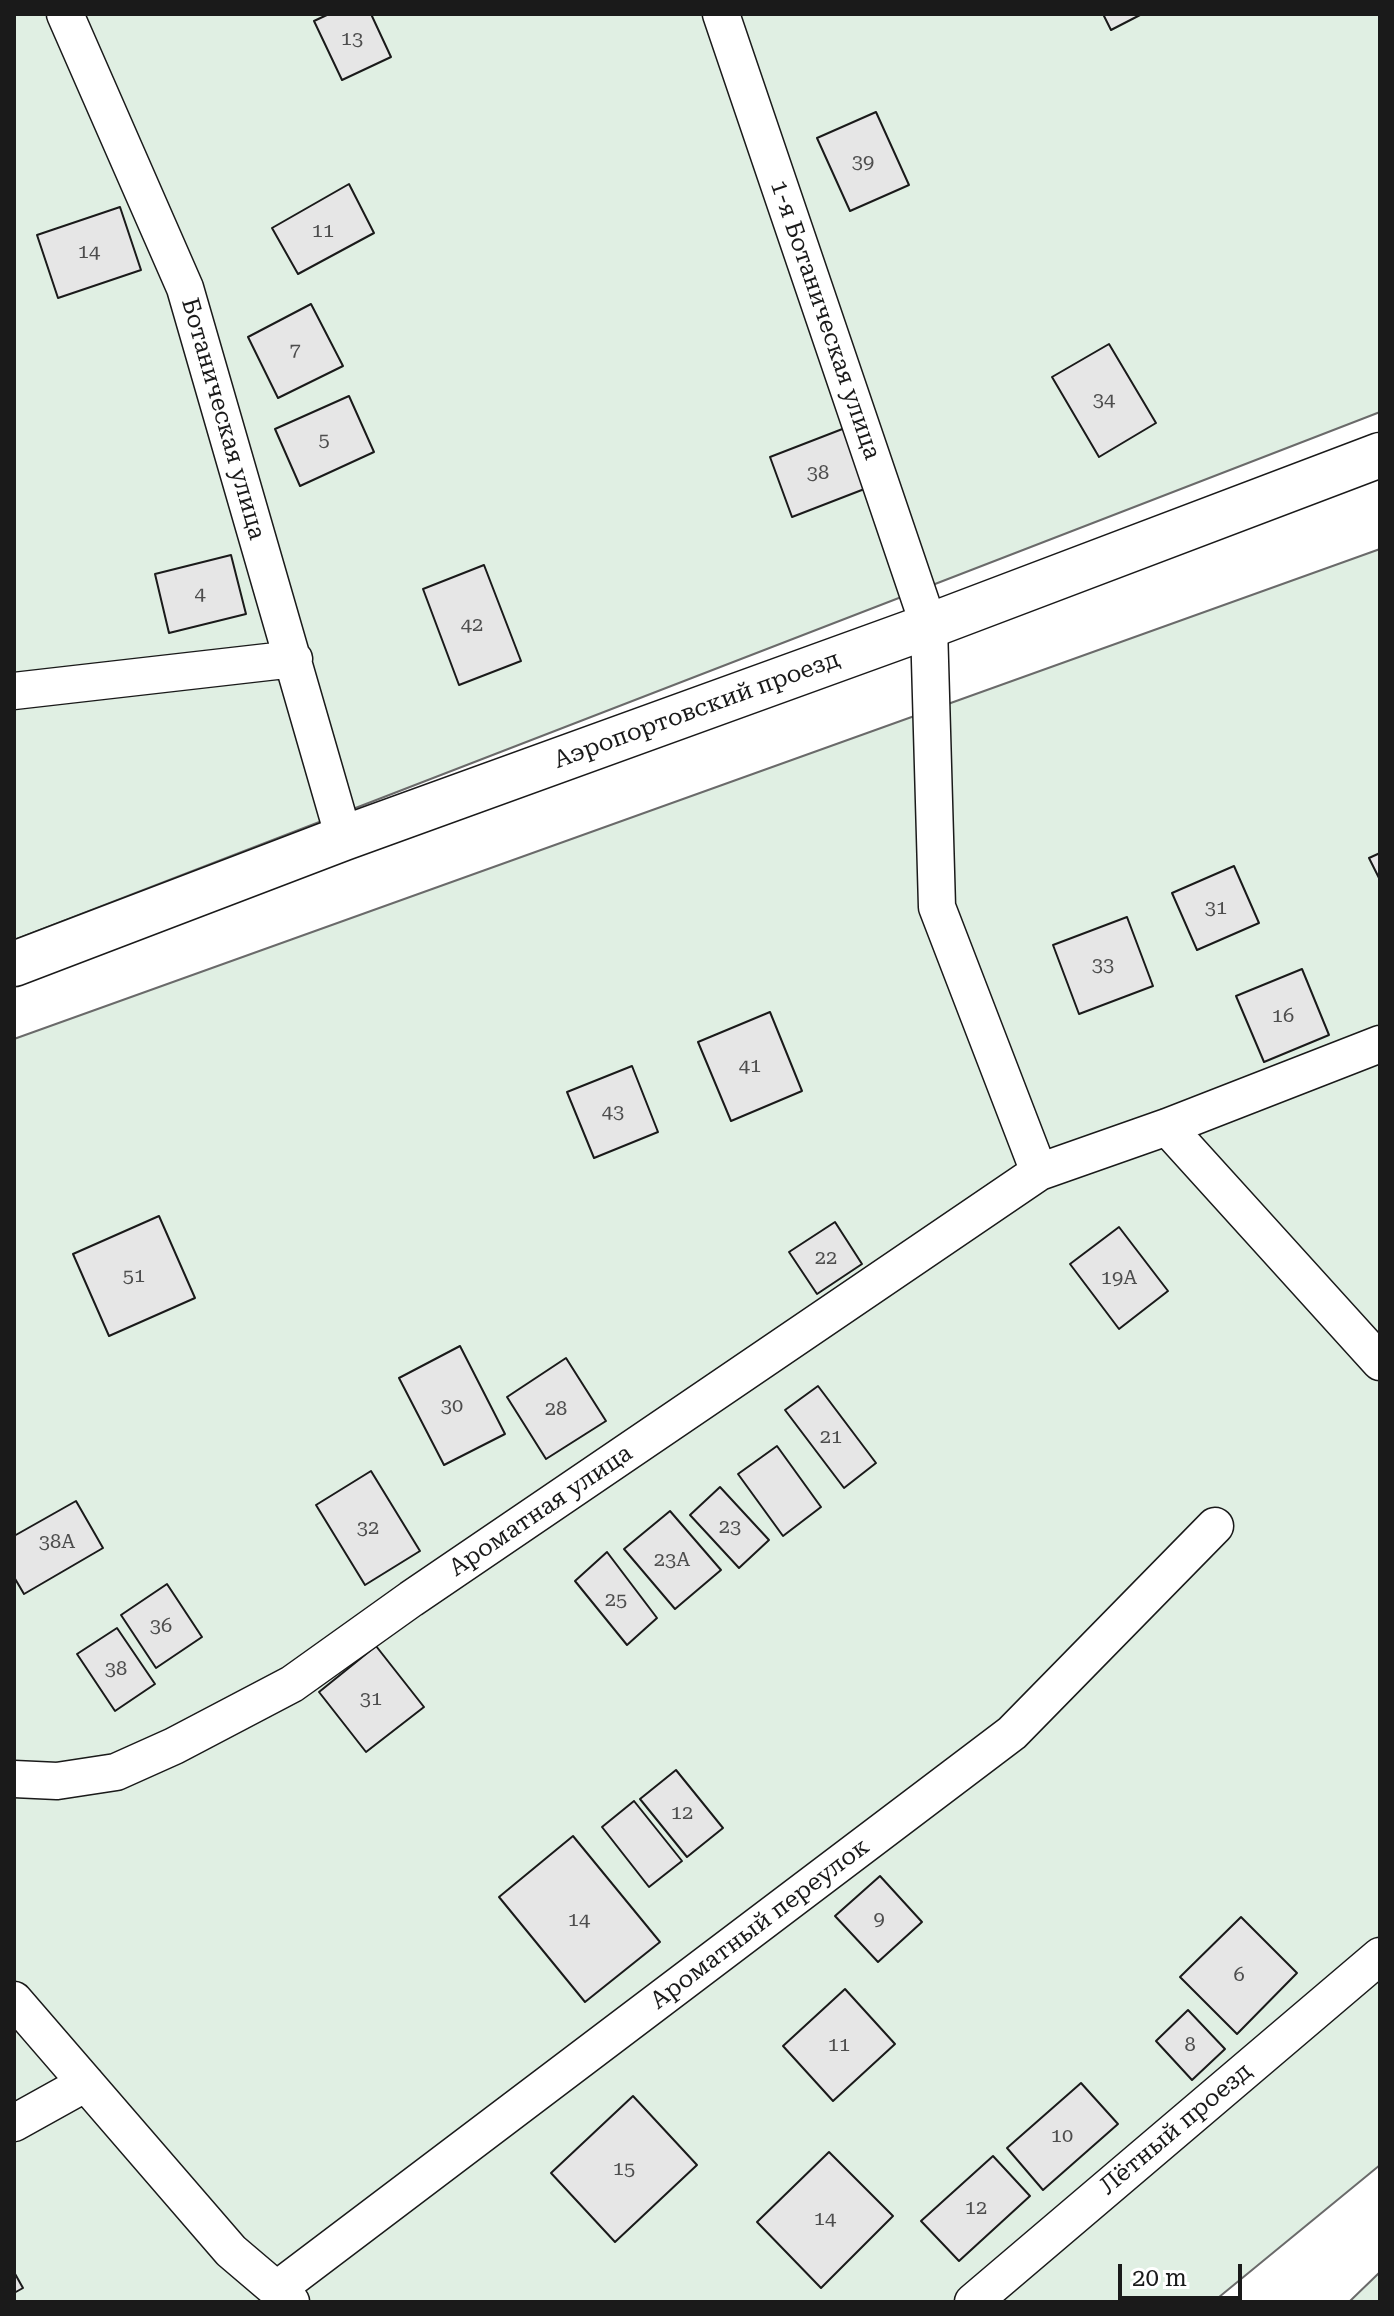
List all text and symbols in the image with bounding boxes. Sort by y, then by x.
house number: 13 [341,27,363,51]
house number: 39 [852,150,874,174]
street label: 1-я Ботаническая улица [764,176,886,464]
house number: 11 [312,219,334,243]
house number: 14 [78,240,100,264]
street label: Ботаническая улица [175,295,271,543]
house number: 7 [289,339,301,363]
house number: 34 [1093,388,1115,412]
house number: 5 [318,428,330,452]
house number: 38 [807,461,829,485]
house number: 4 [194,582,206,606]
house number: 42 [461,613,483,637]
street label: Аэропортовский проезд [550,645,844,775]
house number: 31 [1205,896,1227,920]
house number: 33 [1092,953,1114,977]
house number: 16 [1272,1004,1294,1028]
house number: 41 [739,1054,761,1078]
house number: 43 [602,1100,624,1124]
house number: 22 [815,1246,837,1270]
house number: 51 [123,1264,145,1288]
house number: 19А [1101,1266,1137,1290]
house number: 30 [441,1394,463,1418]
house number: 28 [545,1397,567,1421]
house number: 21 [820,1425,842,1449]
street label: Ароматная улица [444,1439,638,1583]
house number: 23 [719,1515,741,1539]
house number: 32 [357,1516,379,1540]
house number: 38А [39,1530,75,1554]
house number: 23А [654,1548,690,1572]
house number: 25 [605,1588,627,1612]
house number: 36 [150,1614,172,1638]
house number: 38 [105,1657,127,1681]
house number: 31 [360,1687,382,1711]
house number: 12 [671,1801,693,1825]
street label: Ароматный переулок [645,1832,875,2016]
house number: 9 [873,1907,885,1931]
house number: 14 [568,1908,590,1932]
house number: 6 [1233,1963,1245,1987]
house number: 11 [828,2033,850,2057]
house number: 8 [1184,2033,1196,2057]
street label: Лётный проезд [1094,2057,1258,2201]
house number: 10 [1051,2124,1073,2148]
house number: 15 [613,2157,635,2181]
house number: 12 [965,2196,987,2220]
house number: 14 [814,2207,836,2231]
scale bar [1122,2248,1246,2298]
text: 20 m [1132,2264,1187,2292]

